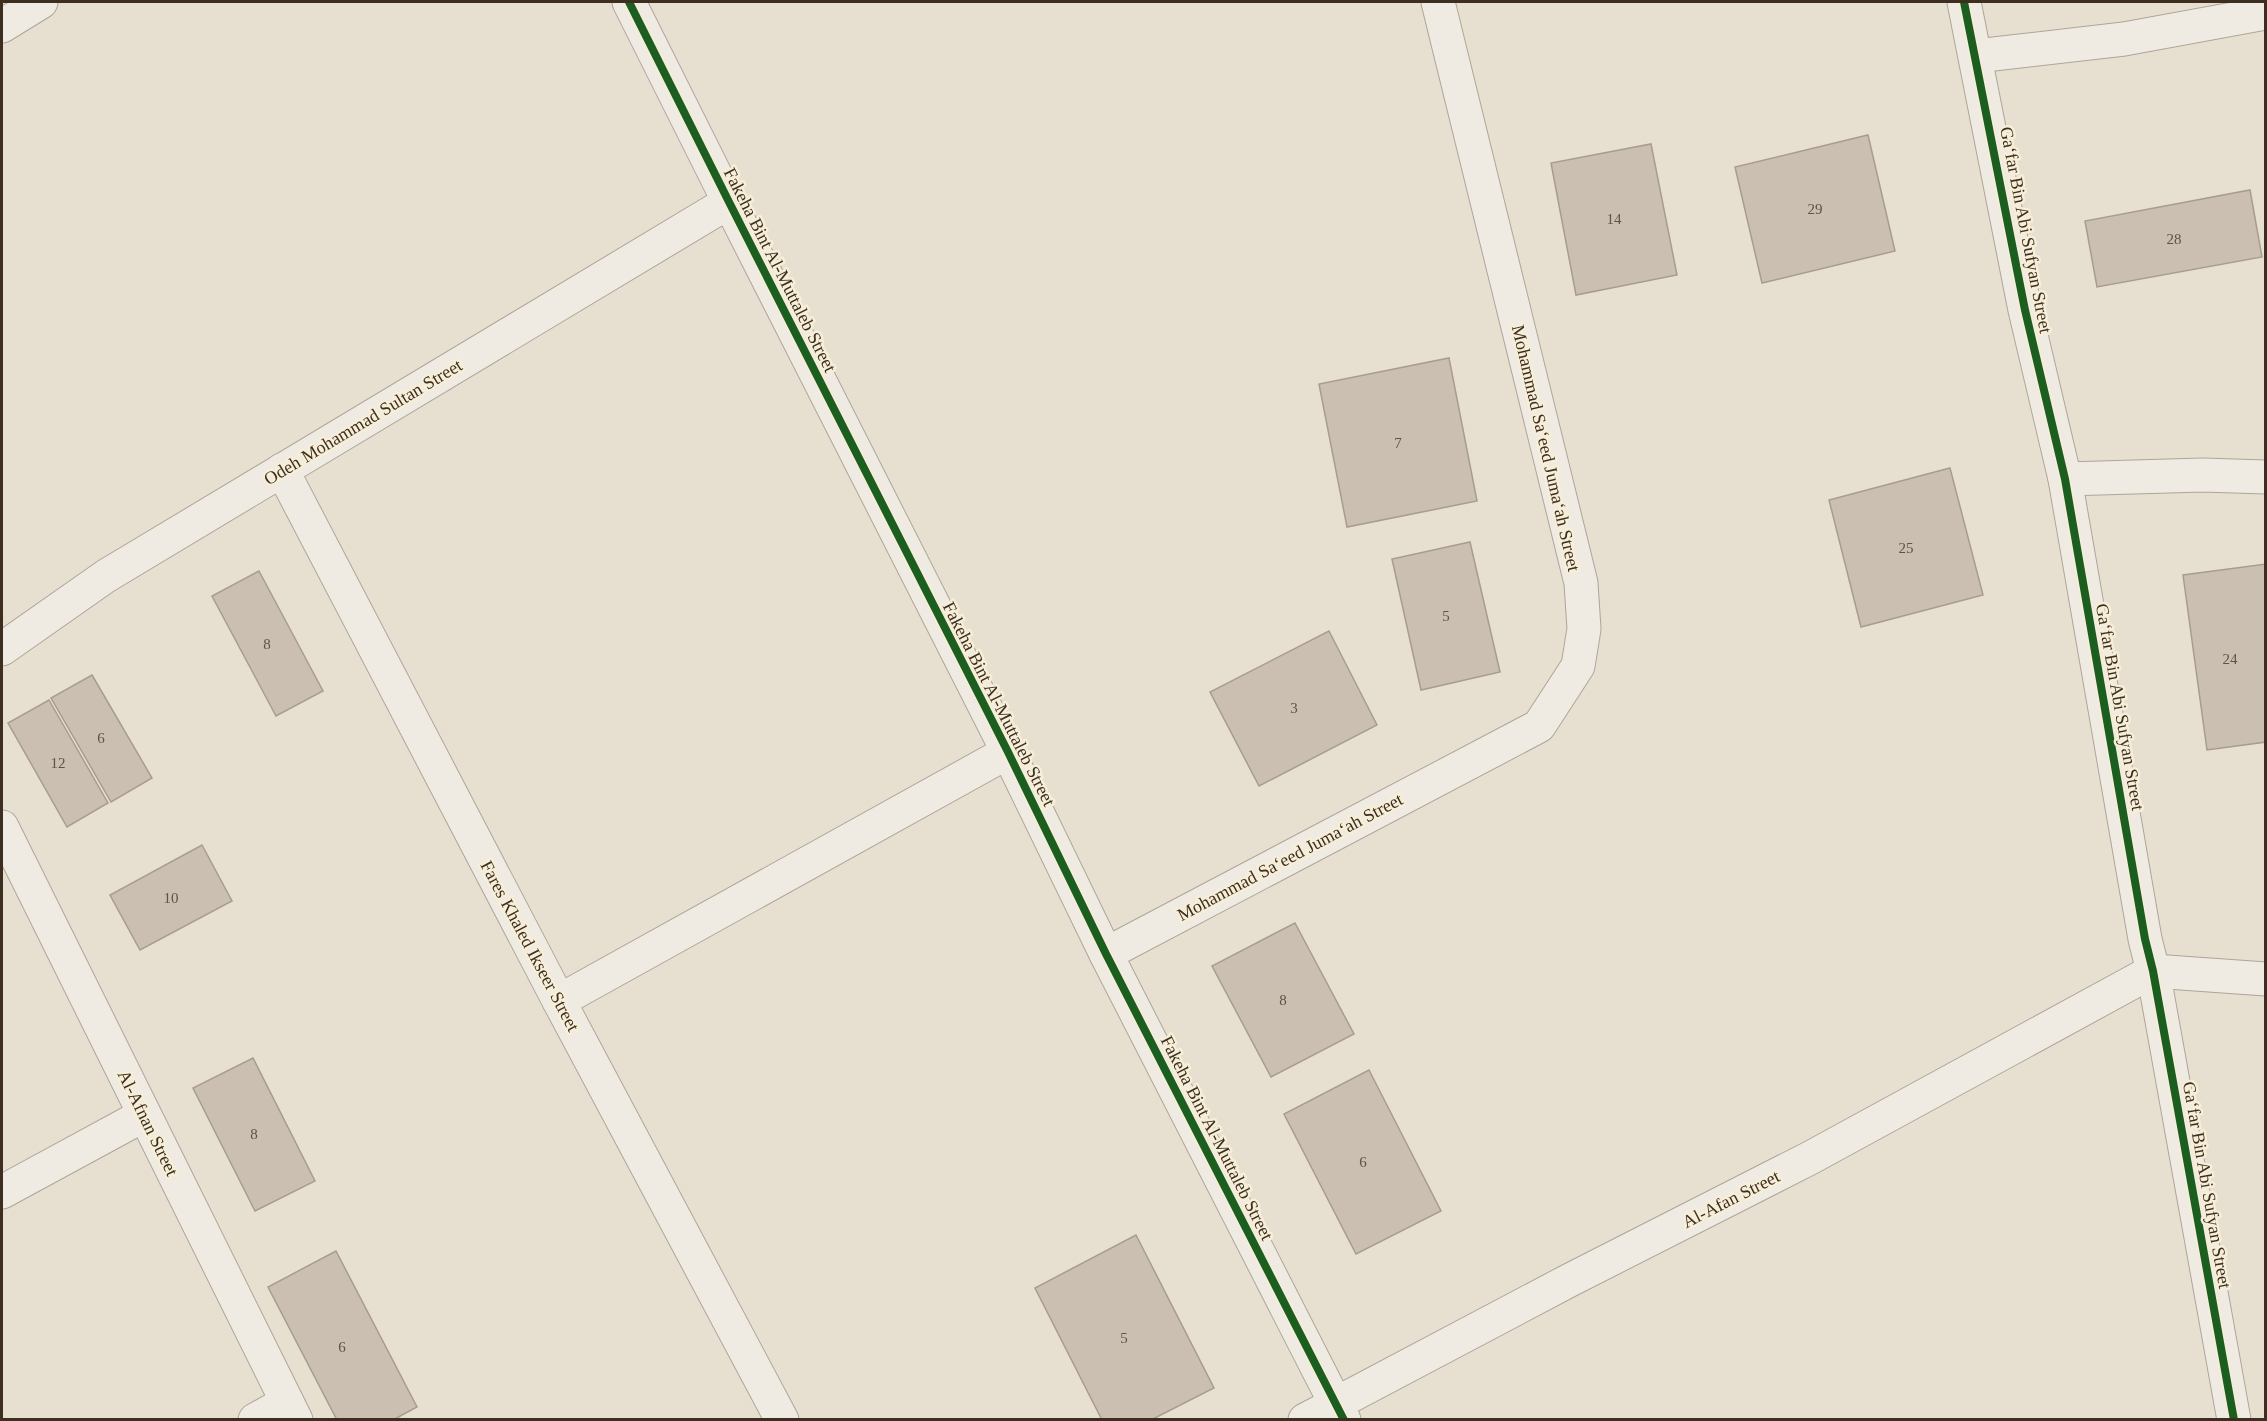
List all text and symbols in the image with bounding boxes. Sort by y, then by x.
street label: Ga‘far Bin Abi Sufyan Street [1996,125,2056,335]
street label: Fakeha Bint Al-Muttaleb Street [720,165,840,375]
house number: 29 [1808,201,1823,217]
house number: 14 [1607,211,1622,227]
house number: 28 [2167,231,2182,247]
street label: Mohammad Sa‘eed Juma‘ah Street [1508,323,1584,573]
street label: Odeh Mohammad Sultan Street [260,355,466,489]
house number: 7 [1394,435,1402,451]
house number: 25 [1899,540,1914,556]
street label: Fakeha Bint Al-Muttaleb Street [939,599,1059,809]
street label: Ga‘far Bin Abi Sufyan Street [2092,602,2148,812]
house number: 5 [1442,608,1450,624]
house number: 8 [263,636,271,652]
house number: 24 [2223,651,2238,667]
house number: 3 [1290,700,1298,716]
house number: 6 [97,730,105,746]
house number: 12 [51,755,66,771]
street label: Mohammad Sa‘eed Juma‘ah Street [1174,789,1406,925]
street label: Fares Khaled Ikseer Street [476,857,584,1035]
house number: 10 [164,890,179,906]
house number: 8 [1279,992,1287,1008]
street label: Fakeha Bint Al-Muttaleb Street [1157,1033,1277,1243]
street label: Al-Afnan Street [114,1067,182,1179]
street label: Ga‘far Bin Abi Sufyan Street [2179,1080,2235,1290]
house number: 8 [250,1126,258,1142]
house number: 6 [1359,1154,1367,1170]
street label: Al-Afan Street [1679,1166,1783,1232]
house number: 5 [1120,1330,1128,1346]
house number: 6 [338,1339,346,1355]

